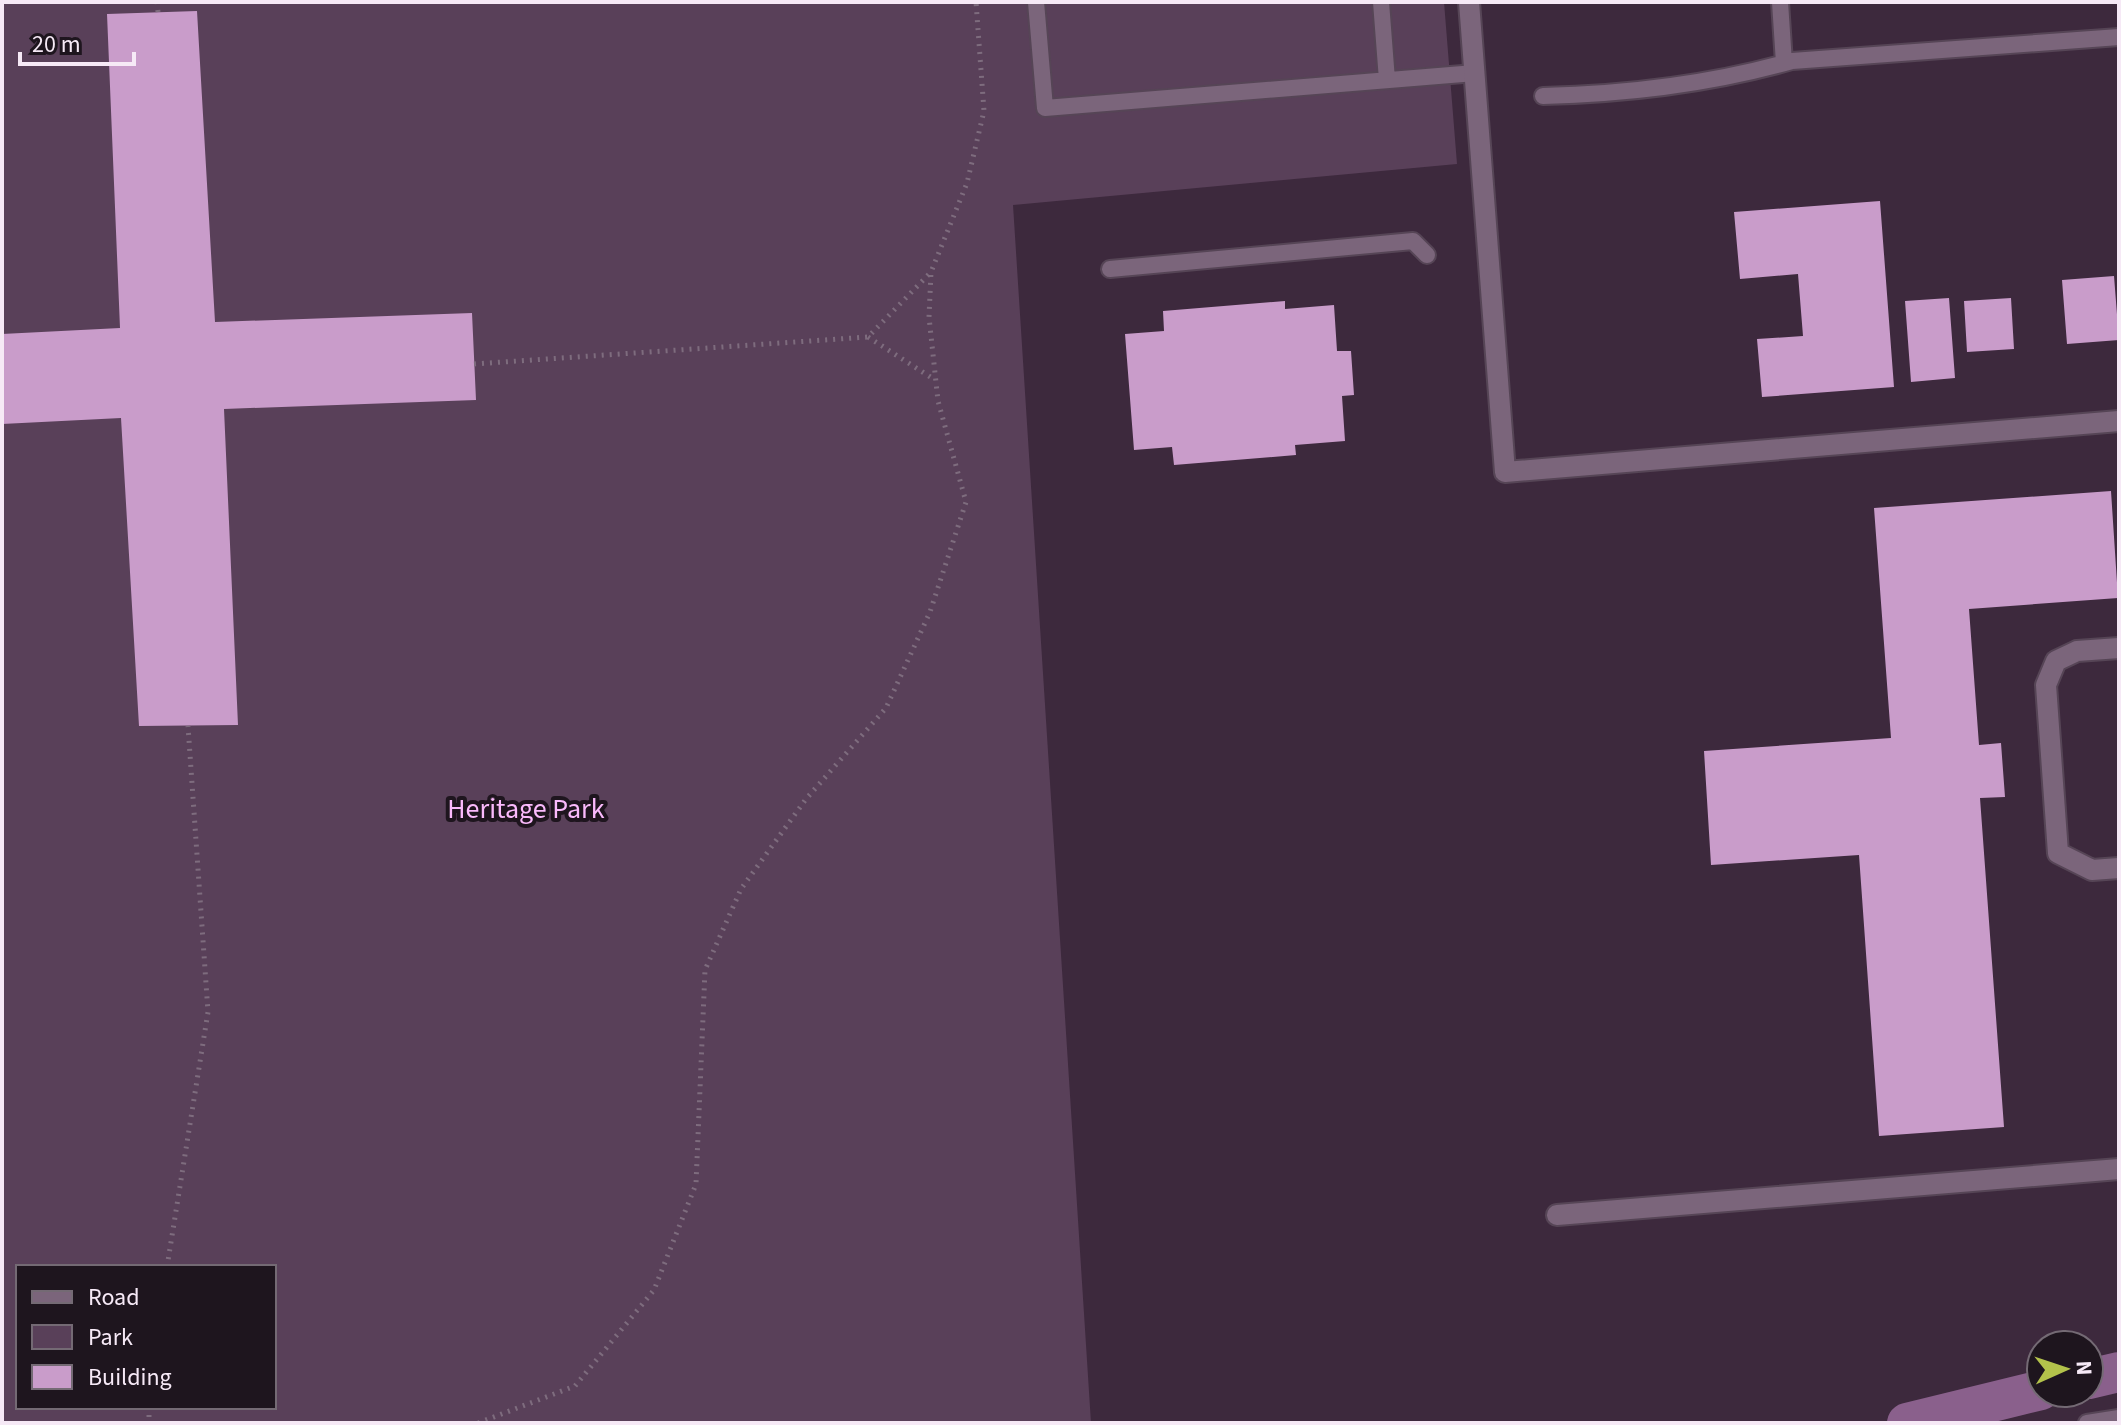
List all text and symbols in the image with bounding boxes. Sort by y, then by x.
scale bar [20,16,134,66]
text: 20 m [32,27,81,62]
park label: Heritage Park [447,789,605,829]
legend [16,1265,276,1409]
text: Road [88,1280,140,1315]
text: Park [88,1320,133,1355]
north arrow [2025,1329,2105,1409]
text: Building [88,1360,172,1395]
text: N [2068,1360,2100,1376]

